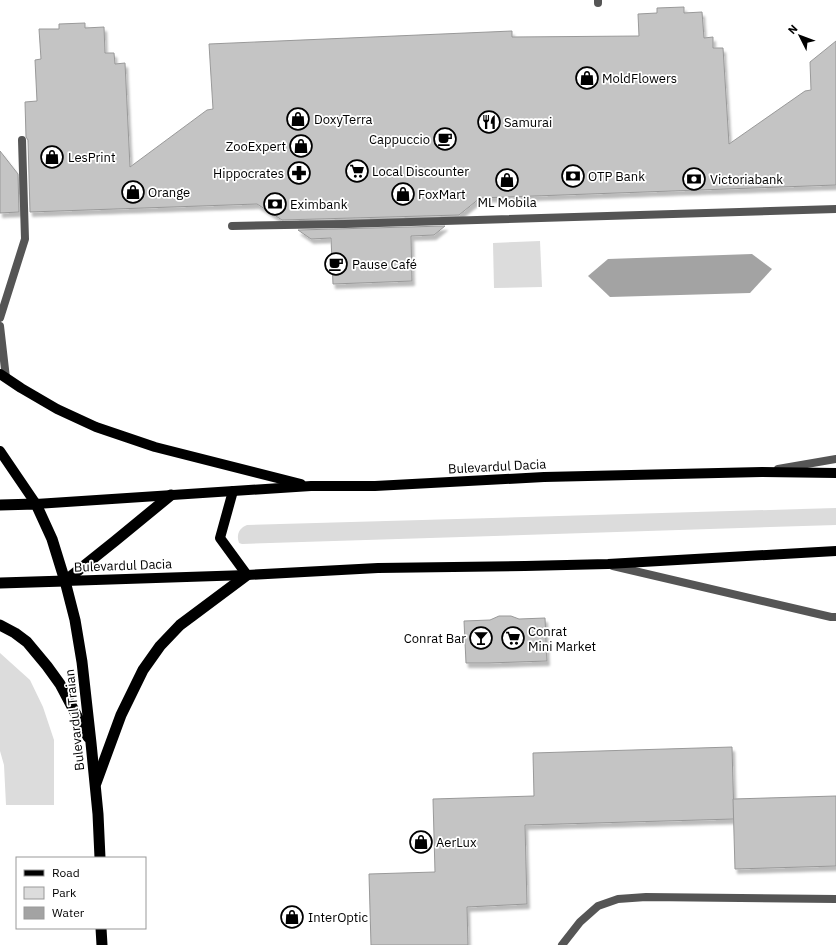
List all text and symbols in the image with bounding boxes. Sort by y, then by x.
north arrow [780,16,820,56]
text: N [785,22,800,37]
shop icon: MoldFlowers [574,65,600,91]
place label: MoldFlowers [602,70,677,87]
shop icon: DoxyTerra [285,106,311,132]
restaurant icon: Samurai [476,109,502,135]
place label: DoxyTerra [314,111,373,128]
place label: Samurai [504,114,552,131]
cafe icon: Cappuccio [432,126,458,152]
place label: Cappuccio [369,131,430,148]
shop icon: ZooExpert [288,133,314,159]
place label: ZooExpert [226,138,286,155]
shop icon: LesPrint [39,144,65,170]
place label: LesPrint [68,149,116,166]
supermarket icon: Local Discounter [344,158,370,184]
pharmacy icon: Hippocrates [286,160,312,186]
place label: Local Discounter [372,163,469,180]
bank icon: OTP Bank [560,163,586,189]
place label: Hippocrates [213,165,284,182]
bank icon: Victoriabank [681,166,707,192]
shop icon: ML Mobila [494,167,520,193]
place label: OTP Bank [588,168,645,185]
place label: Victoriabank [710,171,783,188]
shop icon: Orange [120,179,146,205]
shop icon: FoxMart [390,181,416,207]
place label: Orange [148,184,190,201]
place label: FoxMart [418,186,466,203]
bank icon: Eximbank [262,191,288,217]
place label: ML Mobila [477,194,537,211]
place label: Eximbank [290,196,348,213]
cafe icon: Pause Café [323,251,349,277]
place label: Pause Café [352,256,417,273]
street label: Bulevardul Dacia [448,455,547,478]
street label: Bulevardul Dacia [74,555,172,576]
place label: Conrat Mini Market [528,623,596,655]
bar icon: Conrat Bar [468,625,494,651]
supermarket icon: Conrat Mini Market [500,625,526,651]
place label: Conrat Bar [404,630,466,647]
street label: Bulevardul Traian [61,668,88,772]
shop icon: AerLux [408,829,434,855]
place label: AerLux [436,834,477,851]
legend [16,857,146,929]
text: Road [52,865,80,880]
text: Park [52,885,77,900]
shop icon: InterOptic [279,904,305,930]
text: Water [52,905,85,920]
place label: InterOptic [308,909,369,926]

